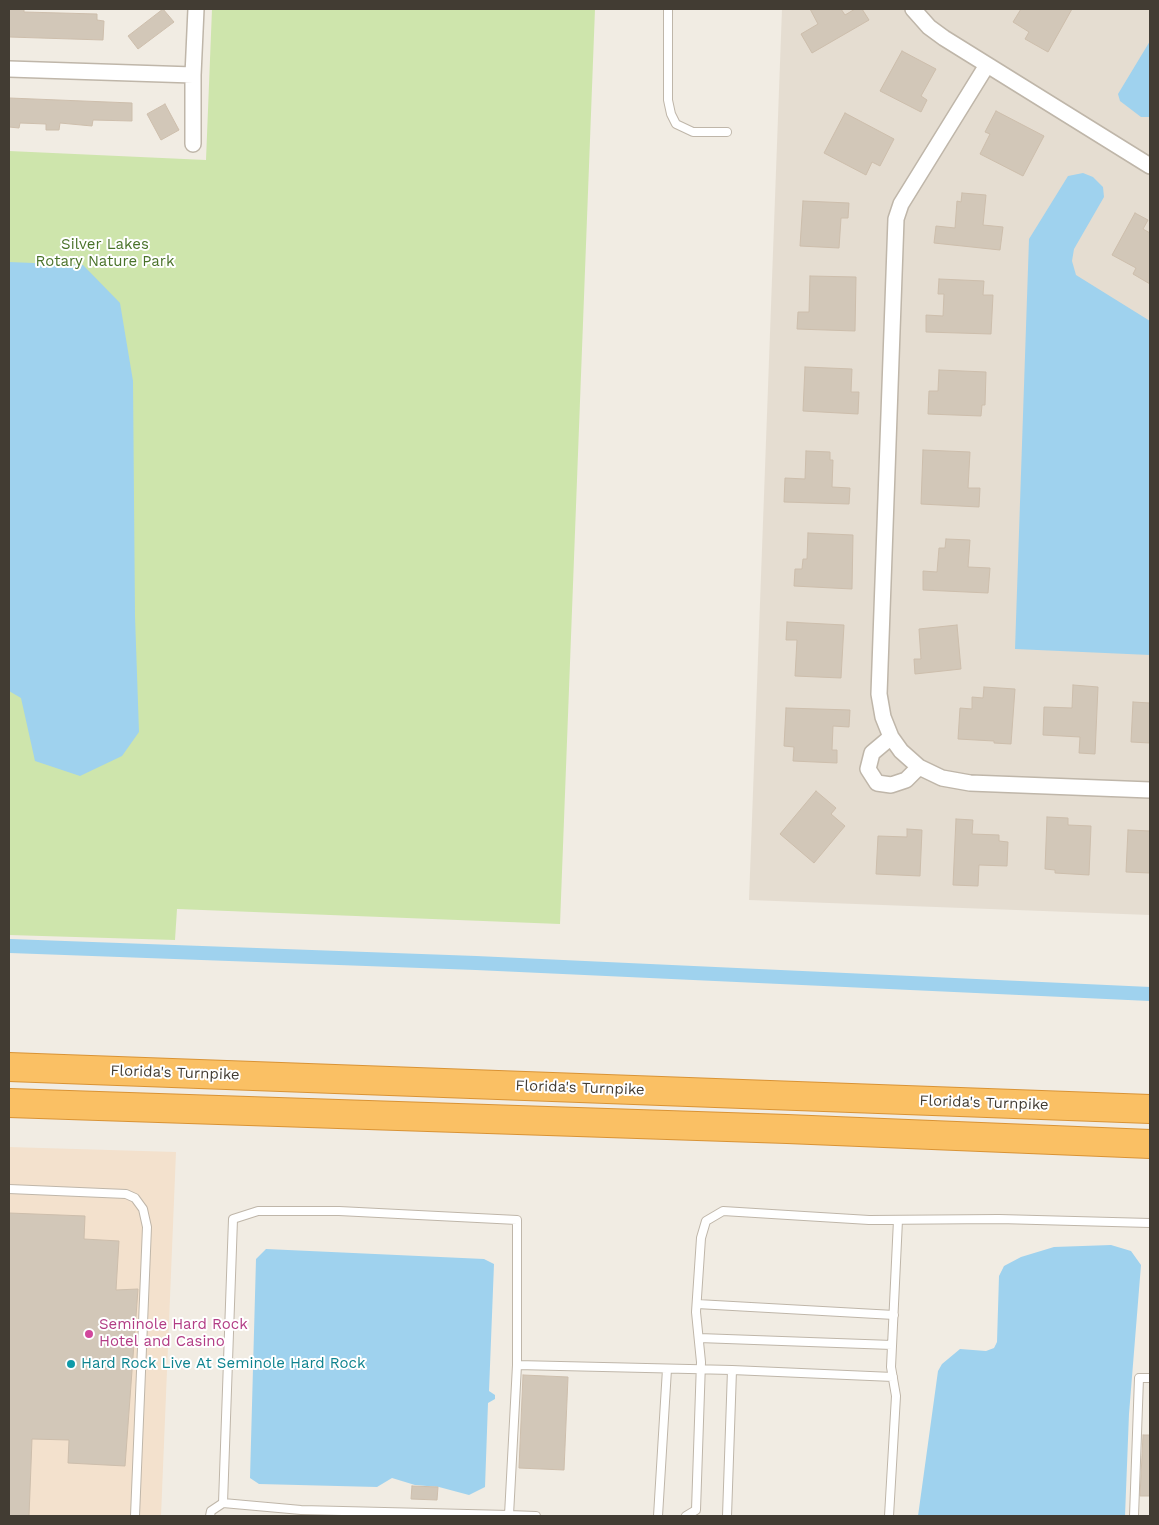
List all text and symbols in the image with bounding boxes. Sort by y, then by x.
park label: Silver Lakes Rotary Nature Park [36,236,174,271]
street label: Florida's Turnpike [110,1062,240,1084]
street label: Florida's Turnpike [515,1077,645,1099]
street label: Florida's Turnpike [919,1092,1049,1114]
place label: Seminole Hard Rock Hotel and Casino [99,1316,248,1351]
marker: Seminole Hard Rock Hotel and Casino [83,1328,95,1340]
place label: Hard Rock Live At Seminole Hard Rock [81,1355,365,1373]
marker: Hard Rock Live At Seminole Hard Rock [65,1358,77,1370]

